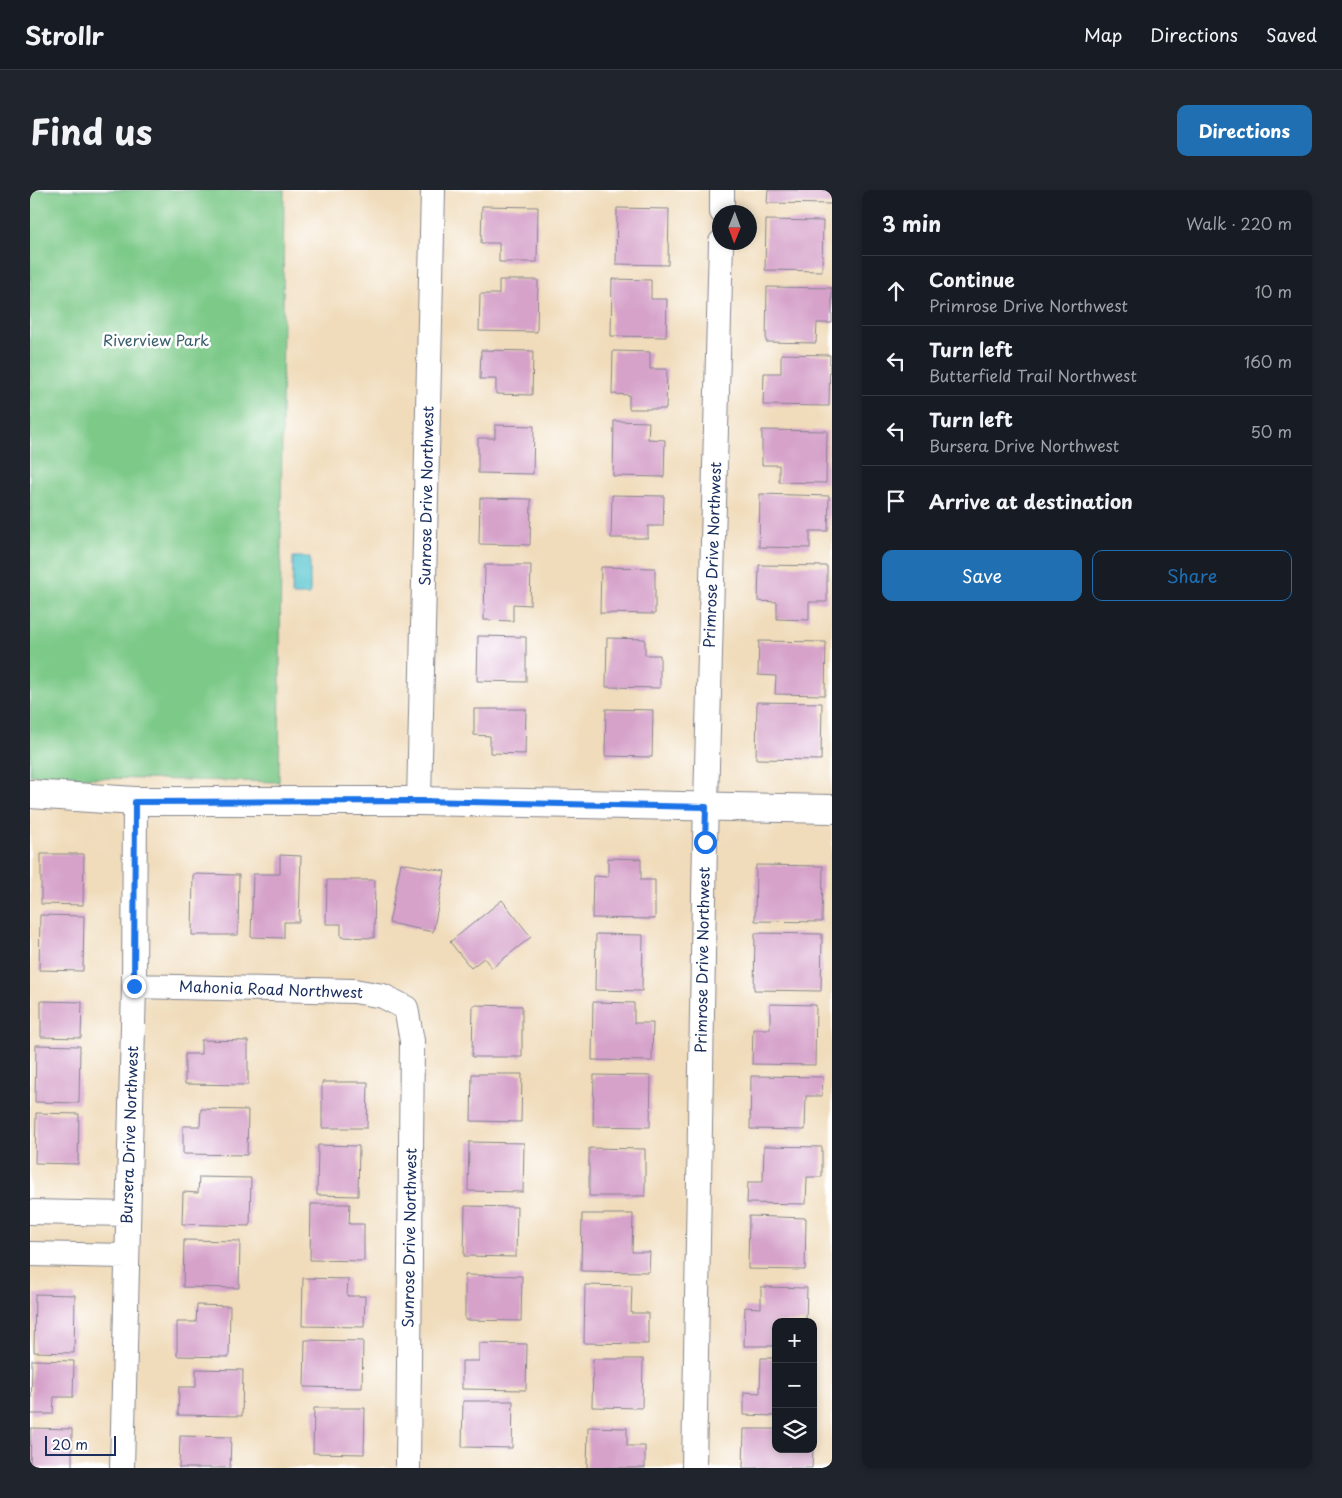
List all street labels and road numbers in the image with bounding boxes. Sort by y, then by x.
street label: Sunrose Drive Northwest [412,406,439,586]
street label: Primrose Drive Northwest [697,461,726,649]
street label: Primrose Drive Northwest [688,867,715,1053]
street label: Mahonia Road Northwest [179,974,363,1003]
street label: Bursera Drive Northwest [114,1045,143,1224]
street label: Sunrose Drive Northwest [395,1148,422,1328]

